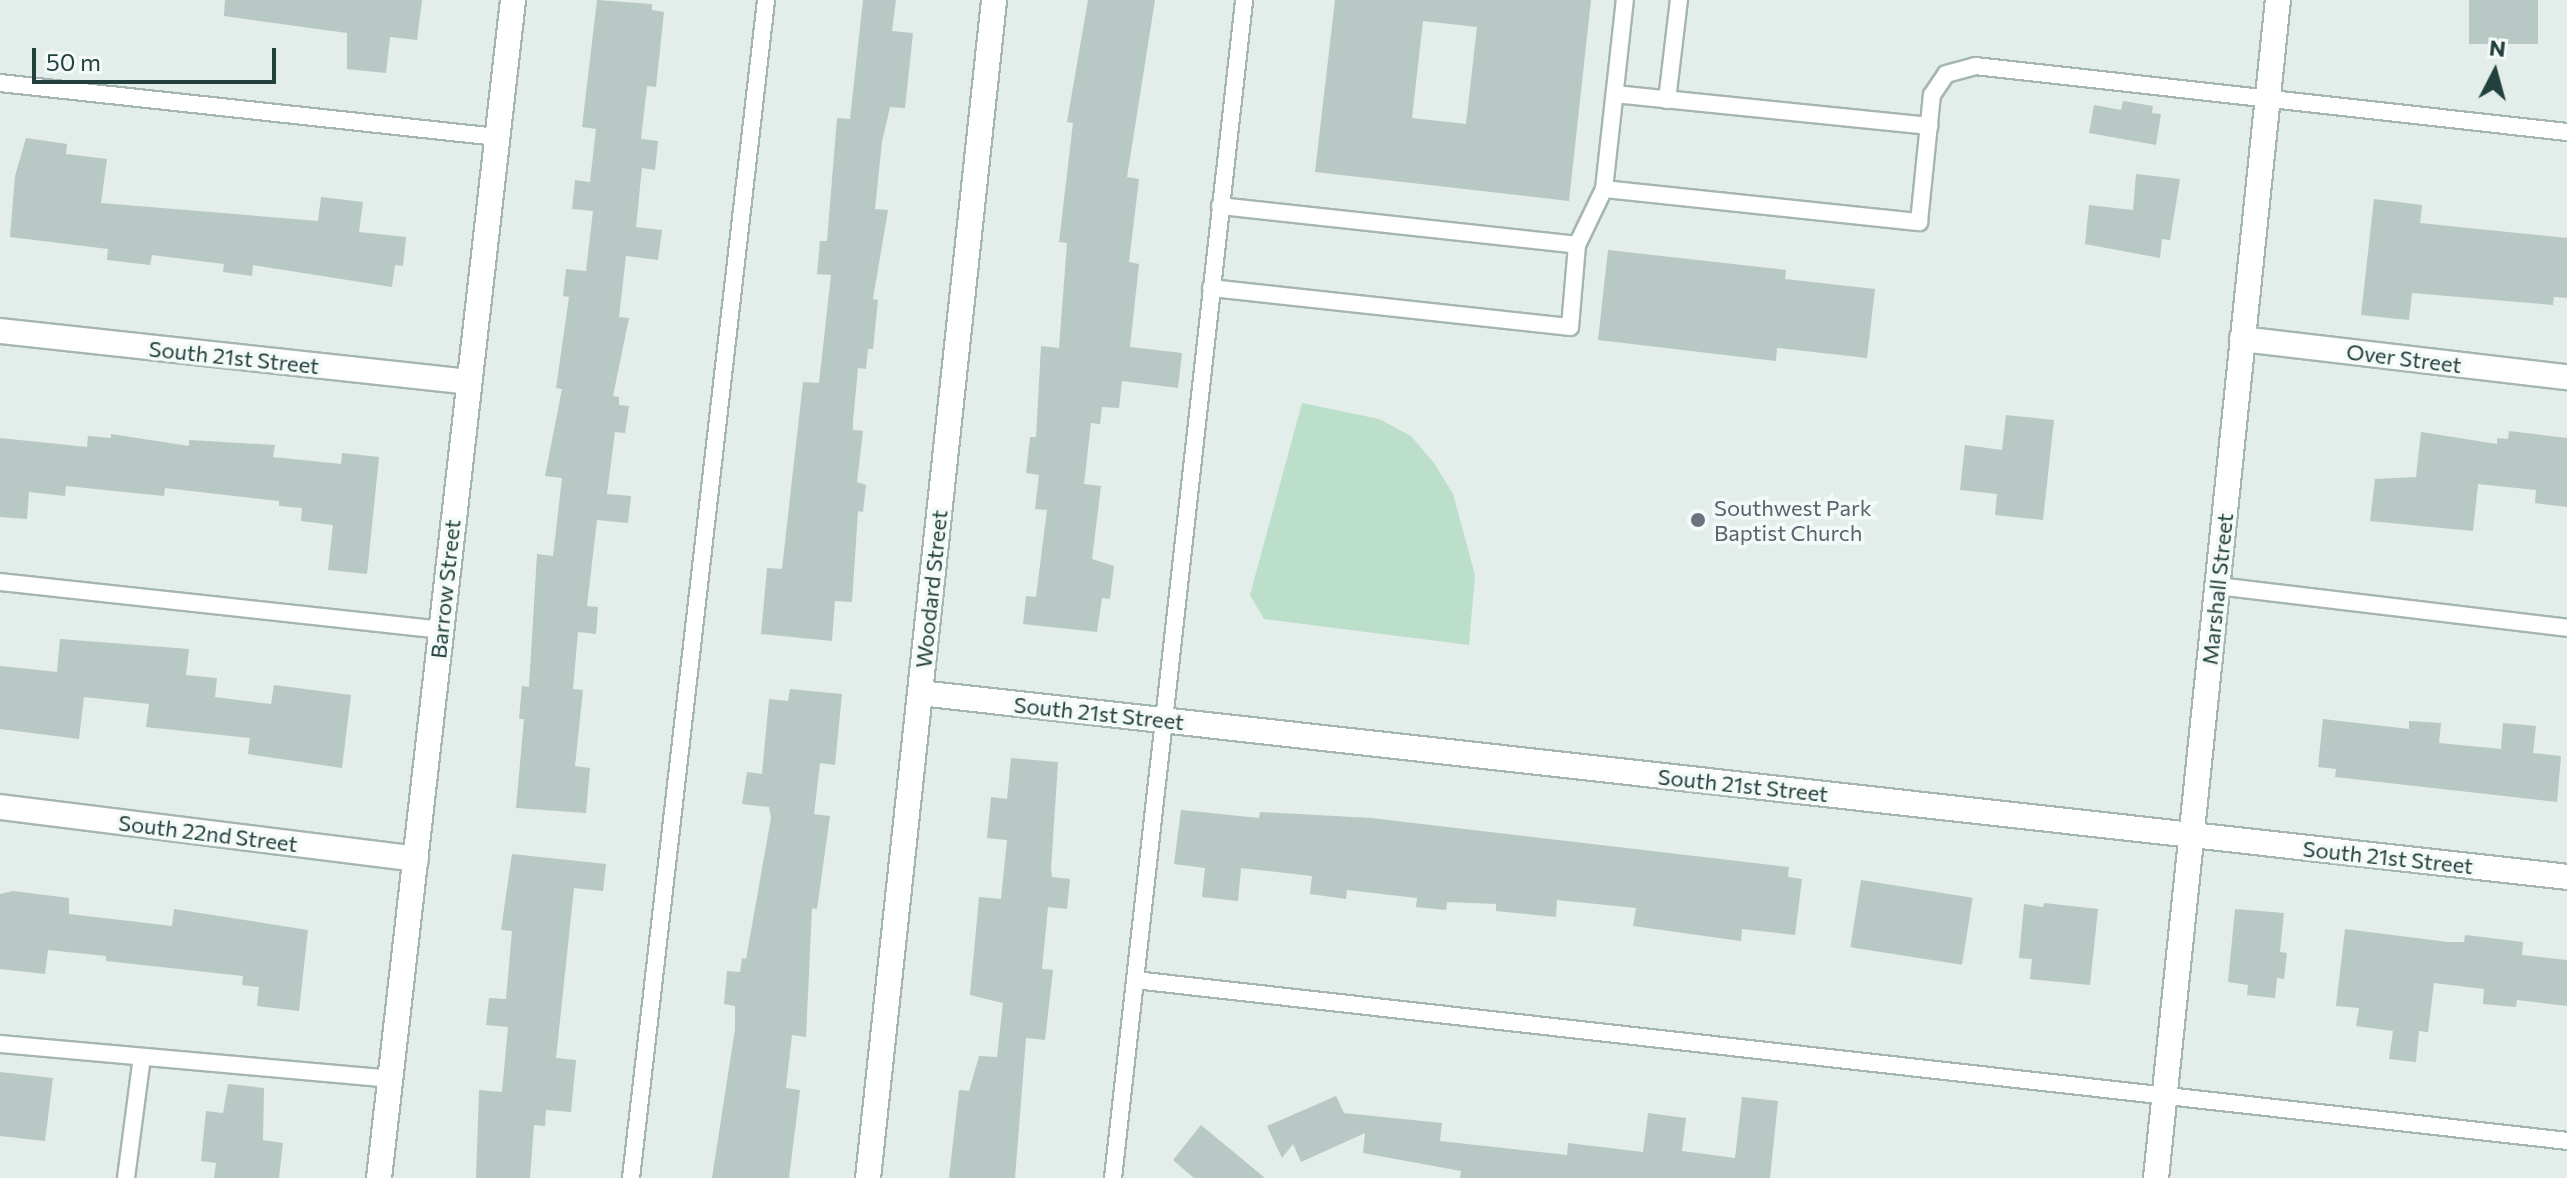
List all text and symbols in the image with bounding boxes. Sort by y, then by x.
scale bar [36,32,280,82]
north arrow [2455,32,2535,112]
text: N [2488,33,2507,62]
text: 50 m [46,47,101,76]
street label: South 21st Street [148,335,320,379]
street label: Over Street [2345,338,2463,378]
place label: Southwest Park Baptist Church [1714,494,1872,546]
street label: Woodard Street [910,509,952,669]
marker: Southwest Park Baptist Church [1689,511,1707,529]
street label: Marshall Street [2196,512,2238,666]
street label: Barrow Street [425,518,465,660]
street label: South 21st Street [1013,691,1185,735]
street label: South 21st Street [1657,763,1829,807]
street label: South 22nd Street [117,809,299,857]
street label: South 21st Street [2302,835,2474,879]

